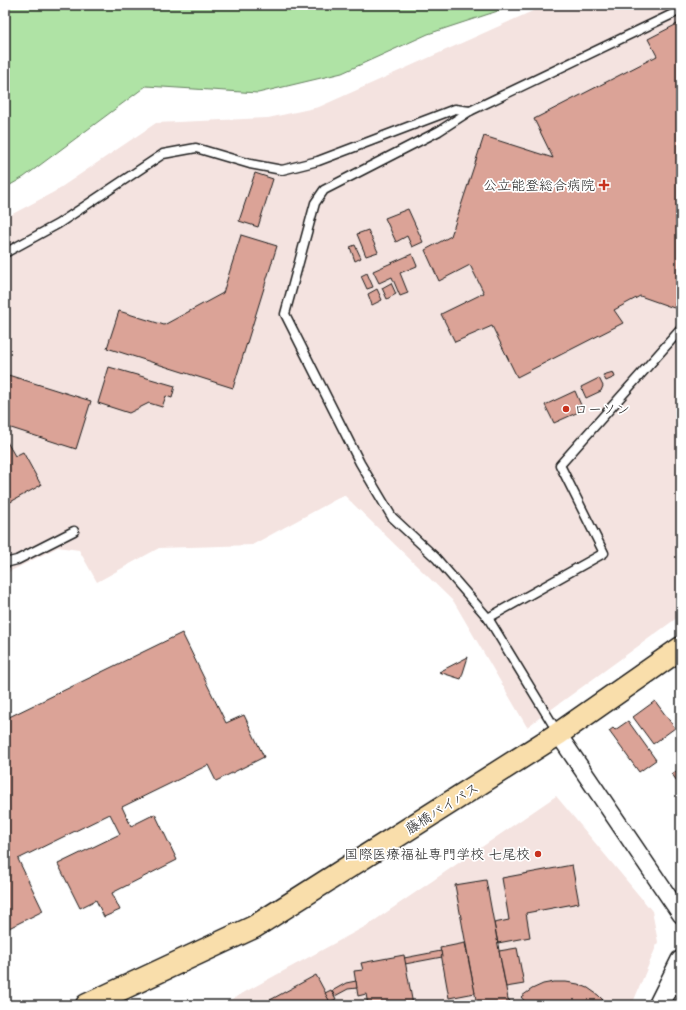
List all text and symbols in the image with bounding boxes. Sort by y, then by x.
place label: 公立能登総合病院 [483,173,595,198]
marker: 公立能登総合病院 [598,179,610,191]
place label: ローソン [574,397,630,422]
marker: ローソン [561,404,571,414]
street label: 藤橋バイパス [400,776,484,841]
place label: 国際医療福祉専門学校 七尾校 [344,842,530,867]
marker: 国際医療福祉専門学校 七尾校 [533,849,543,859]

